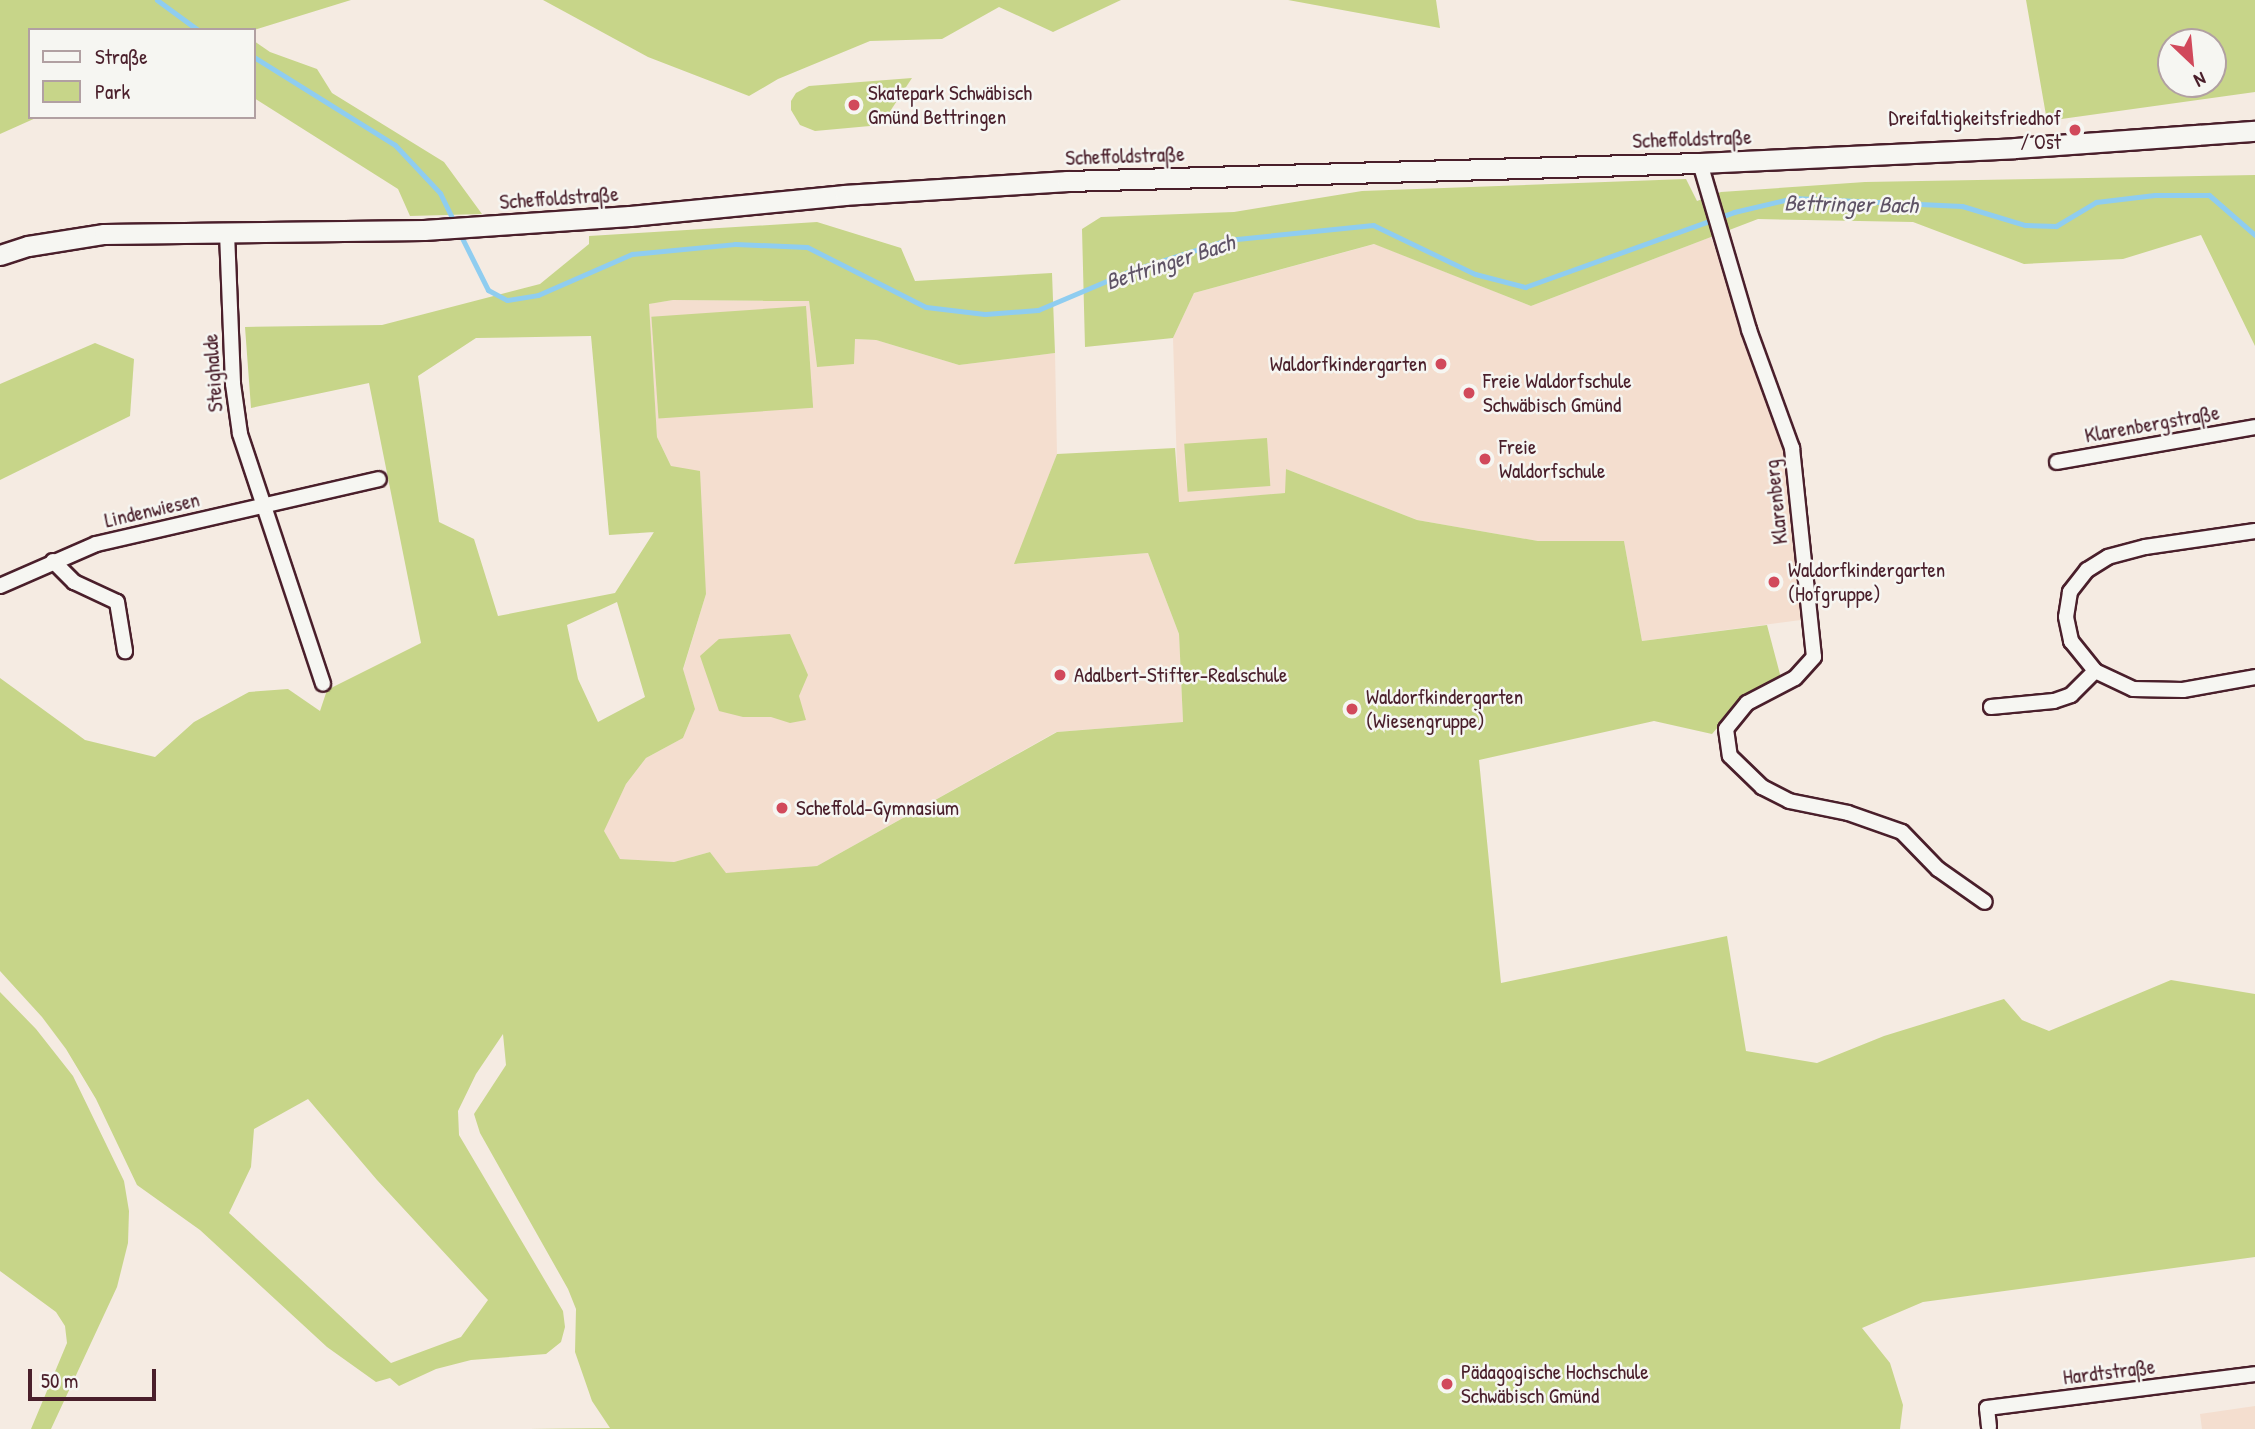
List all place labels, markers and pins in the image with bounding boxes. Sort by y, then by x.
place label: Skatepark Schwäbisch Gmünd Bettringen [868,80,1032,130]
marker: Skatepark Schwäbisch Gmünd Bettringen [846,97,862,113]
place label: Dreifaltigkeitsfriedhof / Ost [1888,105,2061,155]
marker: Dreifaltigkeitsfriedhof / Ost [2067,122,2083,138]
place label: Waldorfkindergarten [1270,351,1427,377]
marker: Waldorfkindergarten [1433,356,1449,372]
place label: Freie Waldorfschule Schwäbisch Gmünd [1483,368,1632,418]
marker: Freie Waldorfschule Schwäbisch Gmünd [1461,385,1477,401]
place label: Freie Waldorfschule [1499,434,1605,484]
marker: Freie Waldorfschule [1477,451,1493,467]
place label: Waldorfkindergarten (Hofgruppe) [1788,557,1945,607]
marker: Waldorfkindergarten (Hofgruppe) [1766,574,1782,590]
place label: Adalbert-Stifter-Realschule [1074,662,1287,688]
marker: Adalbert-Stifter-Realschule [1052,667,1068,683]
place label: Waldorfkindergarten (Wiesengruppe) [1366,684,1523,734]
marker: Waldorfkindergarten (Wiesengruppe) [1344,701,1360,717]
place label: Scheffold-Gymnasium [796,795,959,821]
marker: Scheffold-Gymnasium [774,800,790,816]
place label: Pädagogische Hochschule Schwäbisch Gmünd [1461,1359,1649,1409]
marker: Pädagogische Hochschule Schwäbisch Gmünd [1439,1376,1455,1392]

